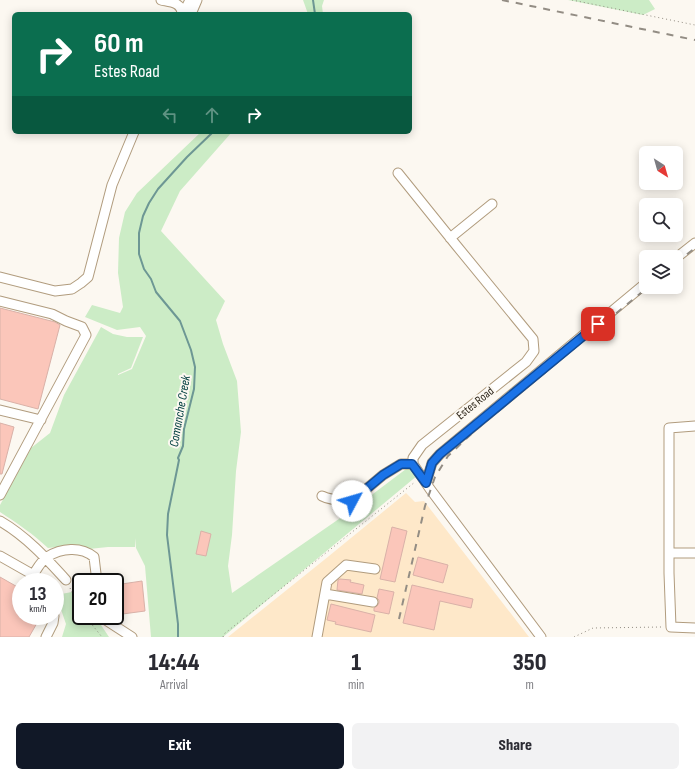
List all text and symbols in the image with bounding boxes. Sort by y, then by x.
text: 60 m [94,27,143,60]
icon: right [28,28,80,80]
text: Estes Road [94,61,160,82]
icon: left [159,104,181,126]
icon: ahead [201,104,223,126]
icon: right [243,104,265,126]
north arrow [639,146,683,190]
map controls [639,146,683,294]
button: search [639,198,683,242]
button: layers [639,250,683,294]
pin [581,307,615,341]
icon: arrive [587,313,609,335]
water label: Comanche Creek [166,373,194,448]
street label: Estes Road [454,384,497,423]
position arrow [331,480,373,522]
speed limit sign: 20 [72,573,124,625]
text: 13 [30,582,46,606]
text: km/h [29,603,47,615]
text: 14:44 [148,648,200,677]
text: 1 [351,648,361,677]
text: 350 [513,648,547,677]
text: Arrival [160,677,188,693]
text: min [348,677,364,693]
text: m [525,677,534,693]
button: Exit [16,723,344,769]
button: Share [352,723,679,769]

